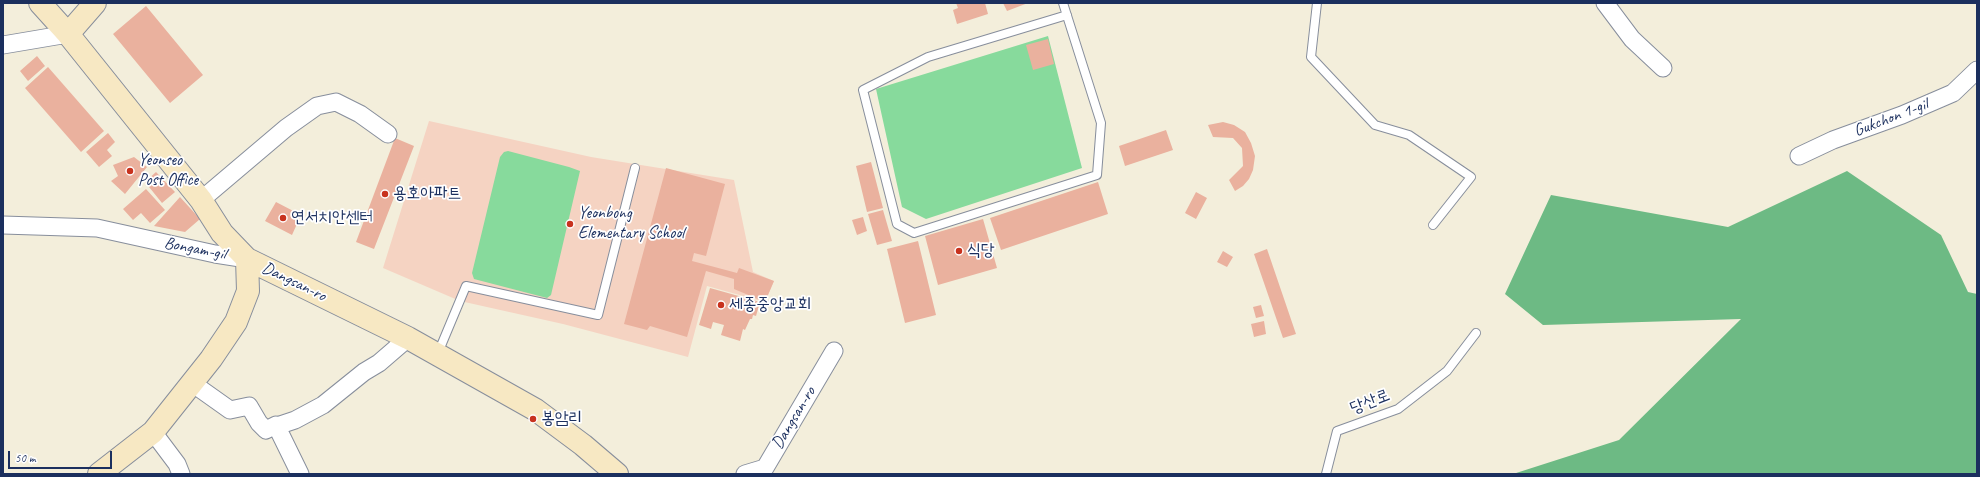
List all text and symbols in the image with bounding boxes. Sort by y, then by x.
street label: Gukchon 1-gil [1851,95,1931,141]
place label: Yeonseo Post Office [138,151,198,191]
marker: Yeonseo Post Office [125,166,135,176]
place label: 용호아파트 [393,184,461,204]
marker: 용호아파트 [380,189,390,199]
place label: Yeonbong Elementary School [578,204,684,244]
place label: 연서치안센터 [291,208,373,228]
marker: 연서치안센터 [278,213,288,223]
marker: Yeonbong Elementary School [565,219,575,229]
street label: Bongam-gil [162,233,228,265]
place label: 식당 [967,241,994,261]
marker: 식당 [954,246,964,256]
street label: Dangsan-ro [259,258,329,306]
place label: 세종중앙교회 [729,295,811,315]
marker: 세종중앙교회 [716,300,726,310]
street label: Dangsan-ro [768,383,820,453]
street label: 당산로 [1347,385,1393,419]
place label: 봉암리 [541,409,582,429]
marker: 봉암리 [528,414,538,424]
scale bar [10,443,114,469]
text: 50 m [15,450,35,466]

